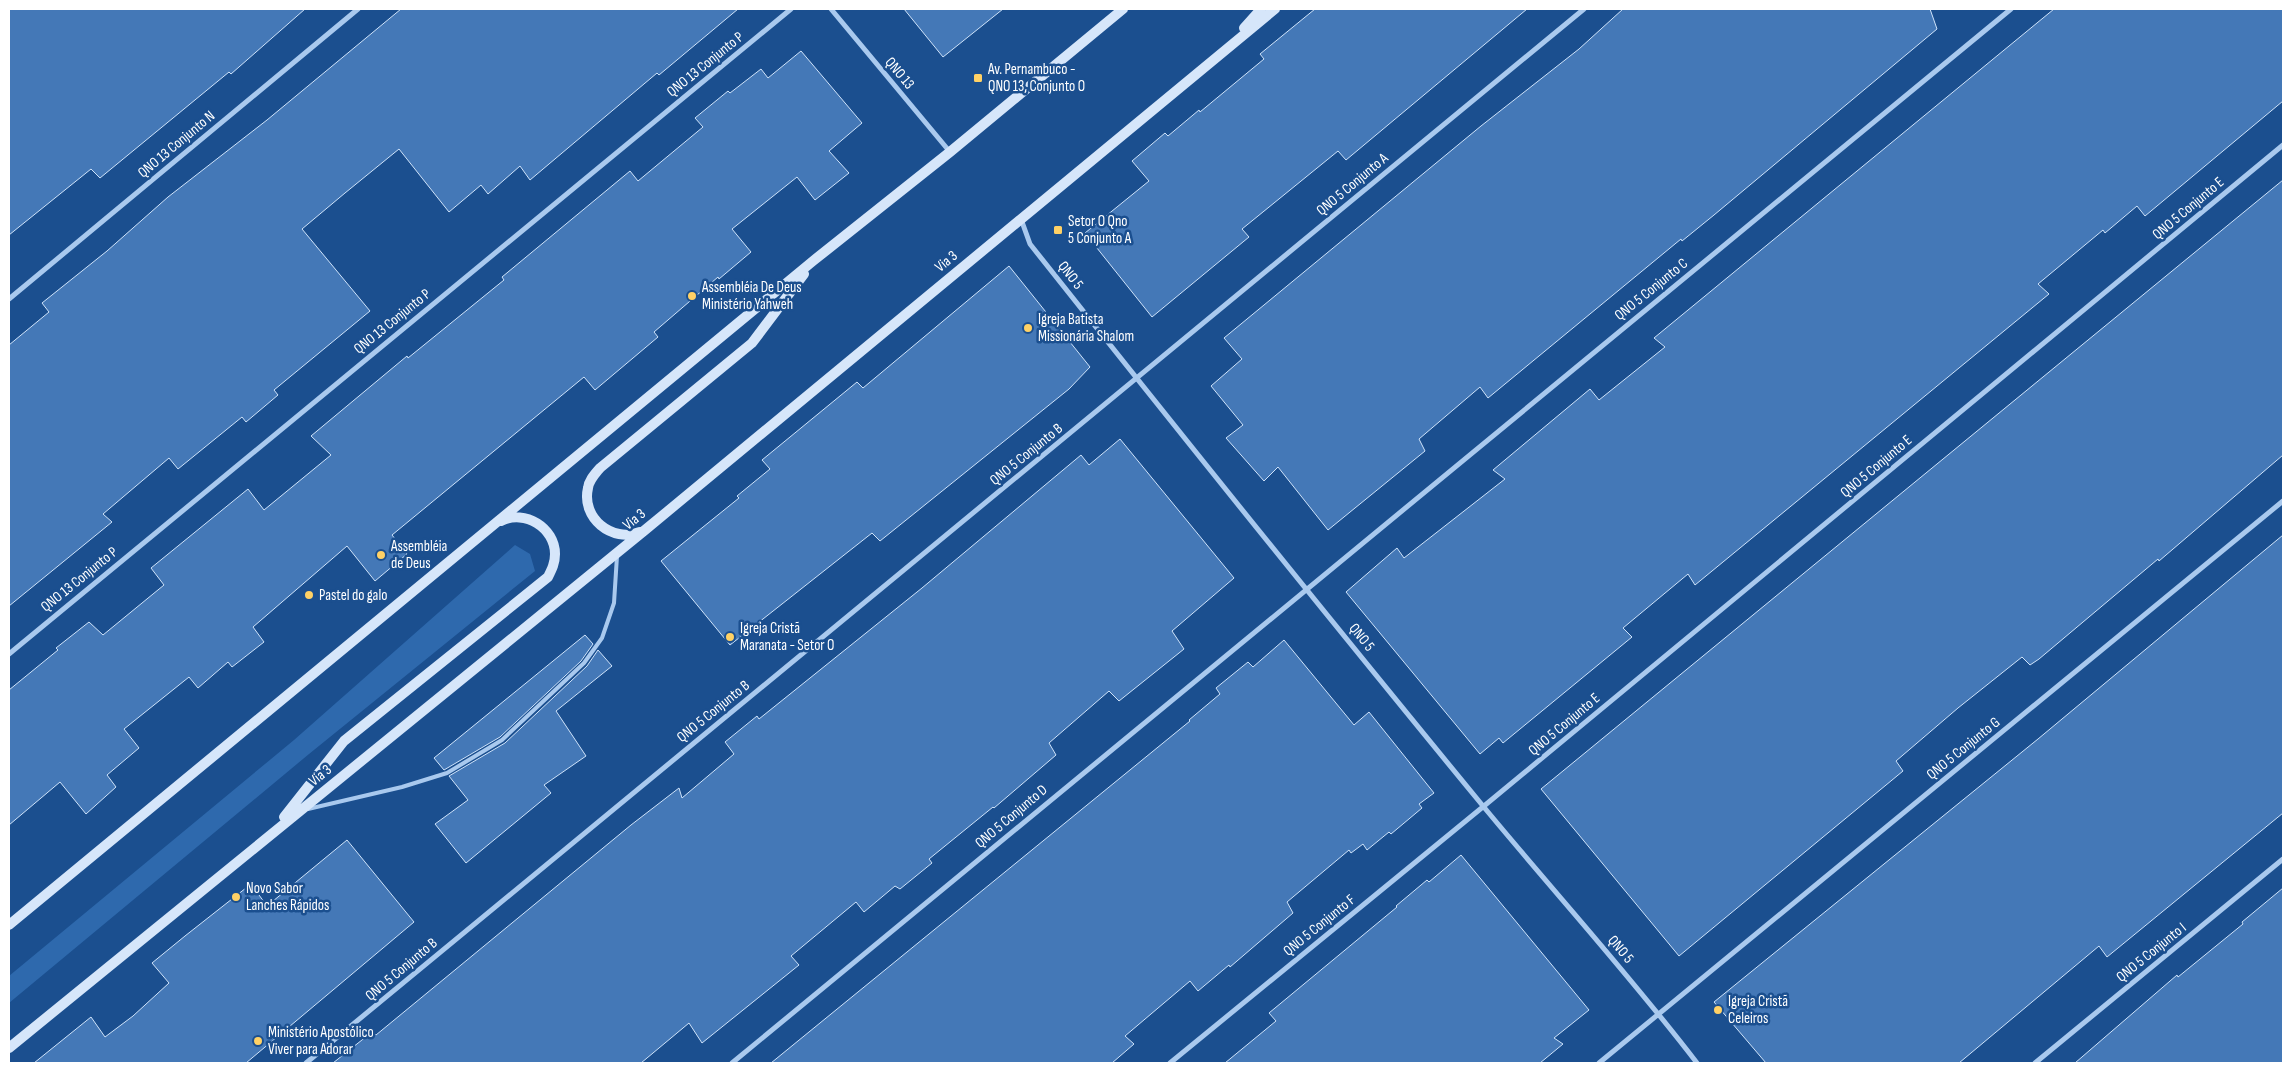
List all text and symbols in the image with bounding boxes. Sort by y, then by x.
street label: QNO 13 Conjunto P [663,28,748,101]
street label: QNO 13 [881,53,919,93]
place label: Av. Pernambuco - QNO 13, Conjunto O [987,60,1085,96]
marker: Av. Pernambuco - QNO 13, Conjunto O [972,72,984,84]
street label: QNO 13 Conjunto N [134,107,219,182]
street label: QNO 5 Conjunto A [1313,148,1393,220]
street label: QNO 5 Conjunto E [2149,173,2228,244]
place label: Setor O Qno 5 Conjunto A [1068,212,1132,248]
marker: Setor O Qno 5 Conjunto A [1052,224,1064,236]
street label: Via 3 [931,246,962,276]
street label: QNO 5 Conjunto C [1611,254,1692,325]
street label: QNO 5 [1054,257,1088,293]
place label: Assembléia De Deus Ministério Yahweh [701,278,802,314]
street label: QNO 13 Conjunto P [350,285,435,358]
marker: Assembléia De Deus Ministério Yahweh [686,290,698,302]
place label: Igreja Batista Missionária Shalom [1038,310,1134,346]
marker: Igreja Batista Missionária Shalom [1022,322,1034,334]
street label: QNO 5 Conjunto B [986,419,1067,490]
street label: QNO 5 Conjunto E [1837,431,1916,502]
street label: Via 3 [619,504,650,534]
place label: Assembléia de Deus [390,537,448,573]
street label: QNO 13 Conjunto P [37,543,122,616]
marker: Assembléia de Deus [375,549,387,561]
place label: Pastel do galo [319,586,387,605]
marker: Pastel do galo [303,589,315,601]
place label: Igreja Cristã Maranata - Setor O [740,619,834,655]
street label: QNO 5 [1345,619,1379,655]
marker: Igreja Cristã Maranata - Setor O [724,631,736,643]
street label: QNO 5 Conjunto B [673,676,754,747]
street label: QNO 5 Conjunto E [1525,689,1604,760]
street label: QNO 5 Conjunto G [1923,713,2004,784]
street label: Via 3 [305,760,336,790]
street label: QNO 5 Conjunto D [971,781,1051,852]
place label: Novo Sabor Lanches Rápidos [246,879,329,915]
street label: QNO 5 Conjunto F [1279,890,1359,960]
marker: Novo Sabor Lanches Rápidos [230,891,242,903]
street label: QNO 5 Conjunto I [2112,918,2190,986]
street label: QNO 5 [1603,931,1638,967]
street label: QNO 5 Conjunto B [361,934,441,1005]
place label: Igreja Cristã Celeiros [1728,992,1788,1028]
marker: Igreja Cristã Celeiros [1712,1004,1724,1016]
place label: Ministério Apostólico Viver para Adorar [268,1023,374,1059]
marker: Ministério Apostólico Viver para Adorar [252,1035,264,1047]

